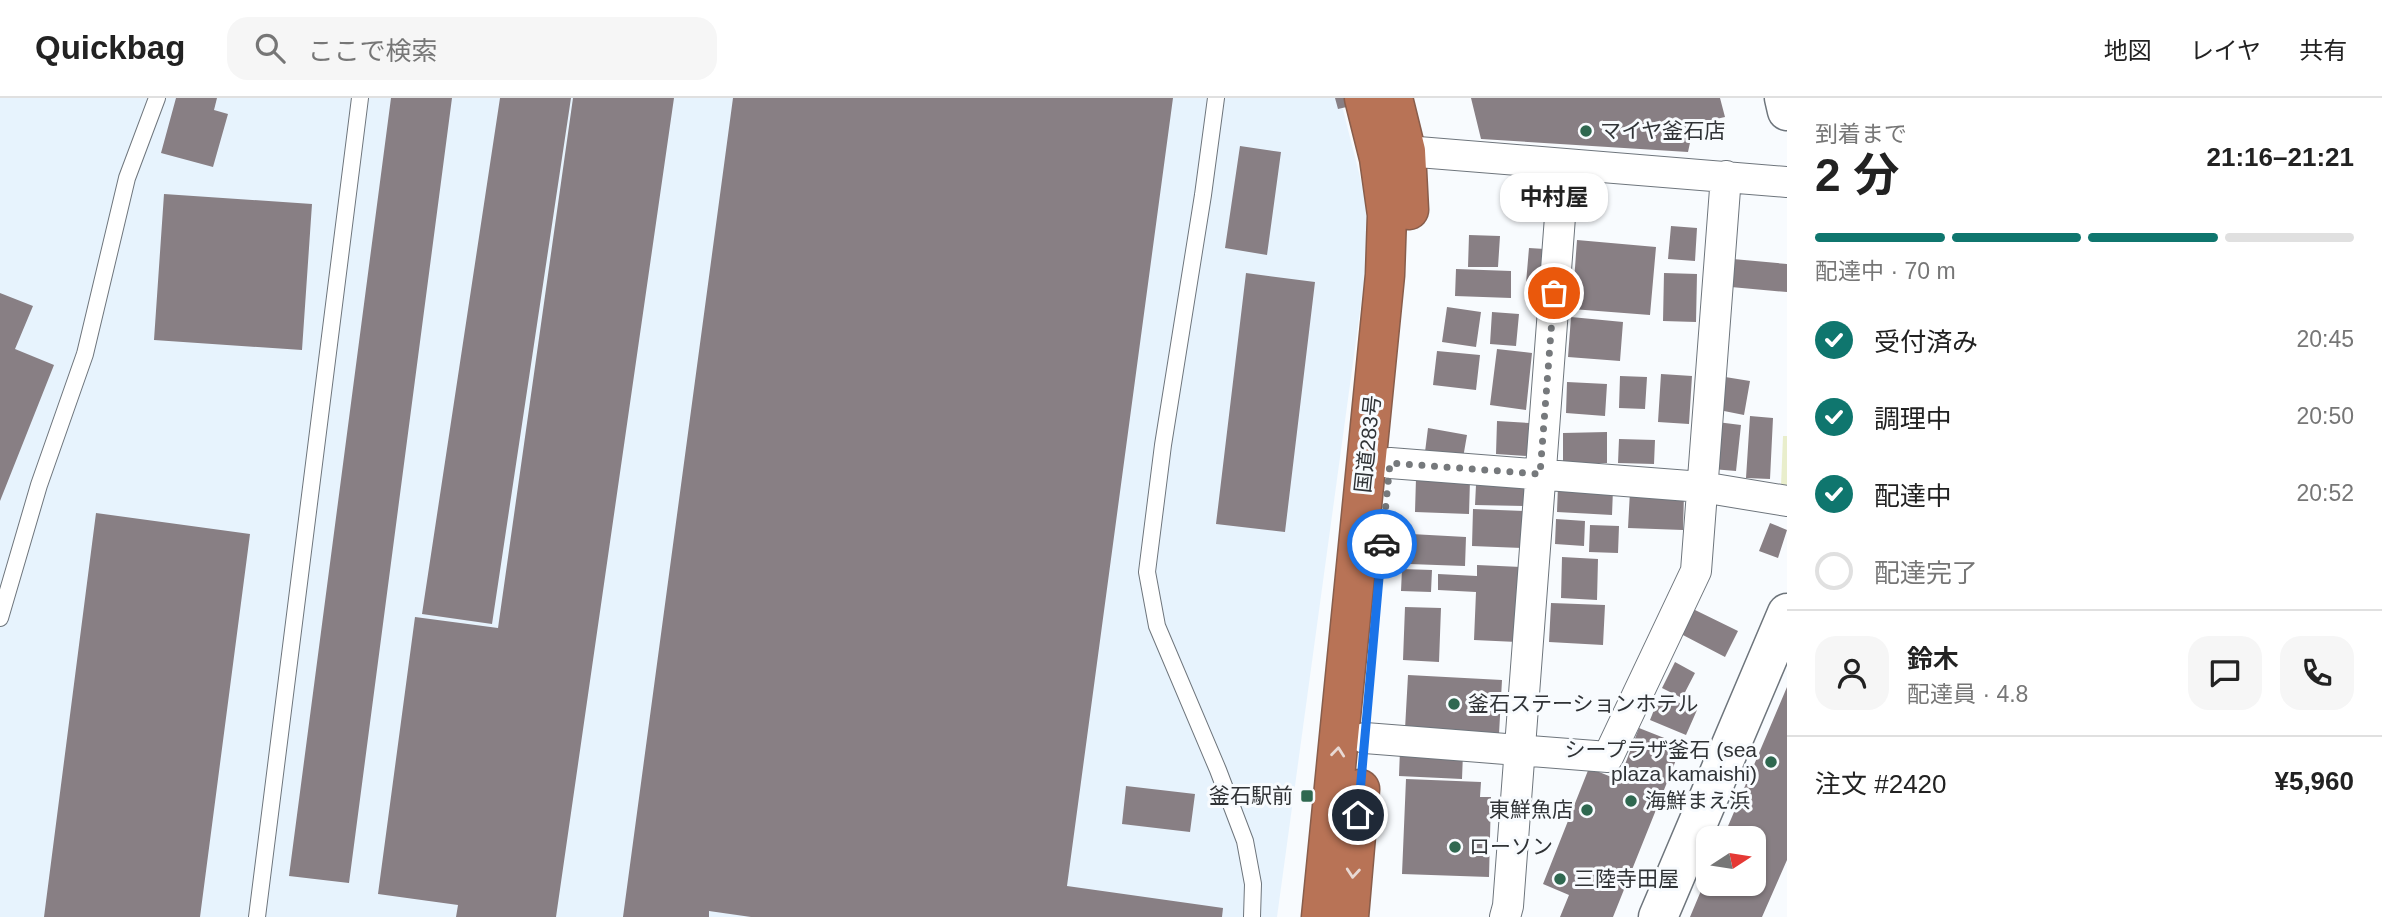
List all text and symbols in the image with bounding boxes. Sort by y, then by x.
search box [227,17,717,80]
text: Quickbag [35,29,185,66]
icon: search [251,29,289,67]
text: ここで検索 [307,36,437,66]
text: 地図 [2104,37,2152,64]
text: レイヤ [2190,37,2261,64]
text: 共有 [2299,37,2347,64]
place label: マイヤ釜石店 [1600,119,1725,142]
text: 到着まで [1815,121,1907,147]
marker: マイヤ釜石店 [1578,123,1594,139]
text: 21:16–21:21 [2207,142,2354,172]
text: 2 分 [1815,149,1899,201]
callout: 中村屋 [1500,174,1608,223]
text: 中村屋 [1520,184,1589,210]
text: 配達中 · 70 m [1815,258,1956,284]
pin [1524,263,1584,323]
icon: bag [1535,274,1573,312]
icon: check [1815,321,1853,359]
text: 20:45 [2296,326,2354,352]
text: 受付済み [1874,327,1978,357]
street label: 国道283号 [1351,394,1384,494]
icon: check [1815,398,1853,436]
text: 20:50 [2296,403,2354,429]
text: 調理中 [1874,404,1952,434]
icon: check [1815,475,1853,513]
text: 20:52 [2296,480,2354,506]
text: 配達中 [1874,481,1952,511]
courier [1347,509,1417,579]
icon: car [1363,525,1401,563]
text: 配達完了 [1874,558,1978,588]
button: person [1815,636,1889,710]
button: chat [2188,636,2262,710]
button: phone [2280,636,2354,710]
text: 鈴木 [1907,644,1959,674]
text: 配達員 · 4.8 [1907,681,2028,707]
place label: 釜石ステーションホテル [1468,692,1699,715]
marker: 釜石ステーションホテル [1446,696,1462,712]
place label: シープラザ釜石 (sea plaza kamaishi) [1565,738,1757,785]
one-way arrow [1330,746,1345,757]
marker: シープラザ釜石 (sea plaza kamaishi) [1763,754,1779,770]
text: ¥5,960 [2274,766,2354,796]
text: 注文 #2420 [1815,769,1947,799]
place label: 釜石駅前 [1209,784,1293,807]
pin [1328,785,1388,845]
marker: 釜石駅前 [1299,788,1315,804]
place label: 海鮮まえ浜 [1645,789,1750,812]
marker: 海鮮まえ浜 [1623,793,1639,809]
icon: home [1339,796,1377,834]
place label: 東鮮魚店 [1489,798,1573,821]
marker: 東鮮魚店 [1579,802,1595,818]
north arrow [1696,826,1766,896]
map controls [1696,826,1766,896]
place label: ローソン [1469,835,1553,858]
marker: ローソン [1447,839,1463,855]
one-way arrow [1346,867,1361,878]
place label: 三陸寺田屋 [1574,867,1679,890]
marker: 三陸寺田屋 [1552,871,1568,887]

